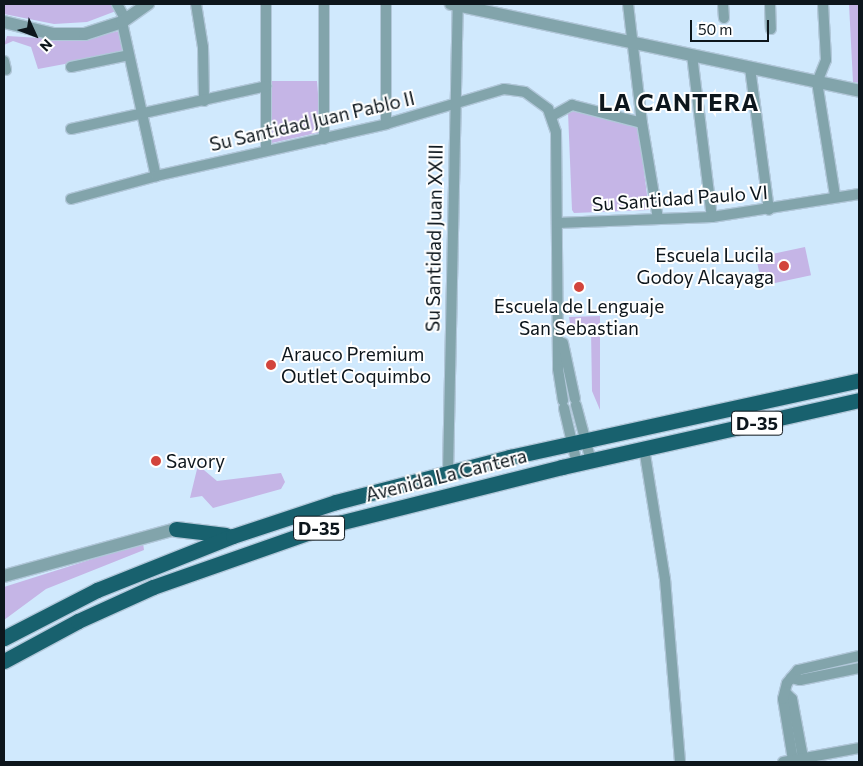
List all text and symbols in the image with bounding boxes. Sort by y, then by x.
north arrow [10,10,60,60]
scale bar [693,10,772,42]
text: 50 m [698,20,732,38]
text: N [37,36,56,55]
street label: Su Santidad Juan Pablo II [207,86,417,156]
district label: LA CANTERA [597,88,761,116]
street label: Su Santidad Juan XXIII [421,144,447,332]
street label: Su Santidad Paulo VI [591,180,769,216]
place label: Escuela Lucila Godoy Alcayaga [637,244,774,288]
marker: Escuela Lucila Godoy Alcayaga [778,260,790,272]
marker: Escuela de Lenguaje San Sebastian [573,281,585,293]
place label: Escuela de Lenguaje San Sebastian [494,295,664,339]
place label: Arauco Premium Outlet Coquimbo [281,343,431,387]
marker: Arauco Premium Outlet Coquimbo [265,359,277,371]
road number: D-35 [731,408,783,438]
street label: Avenida La Cantera [363,444,529,506]
place label: Savory [166,450,225,472]
marker: Savory [150,455,162,467]
road number: D-35 [293,512,345,544]

